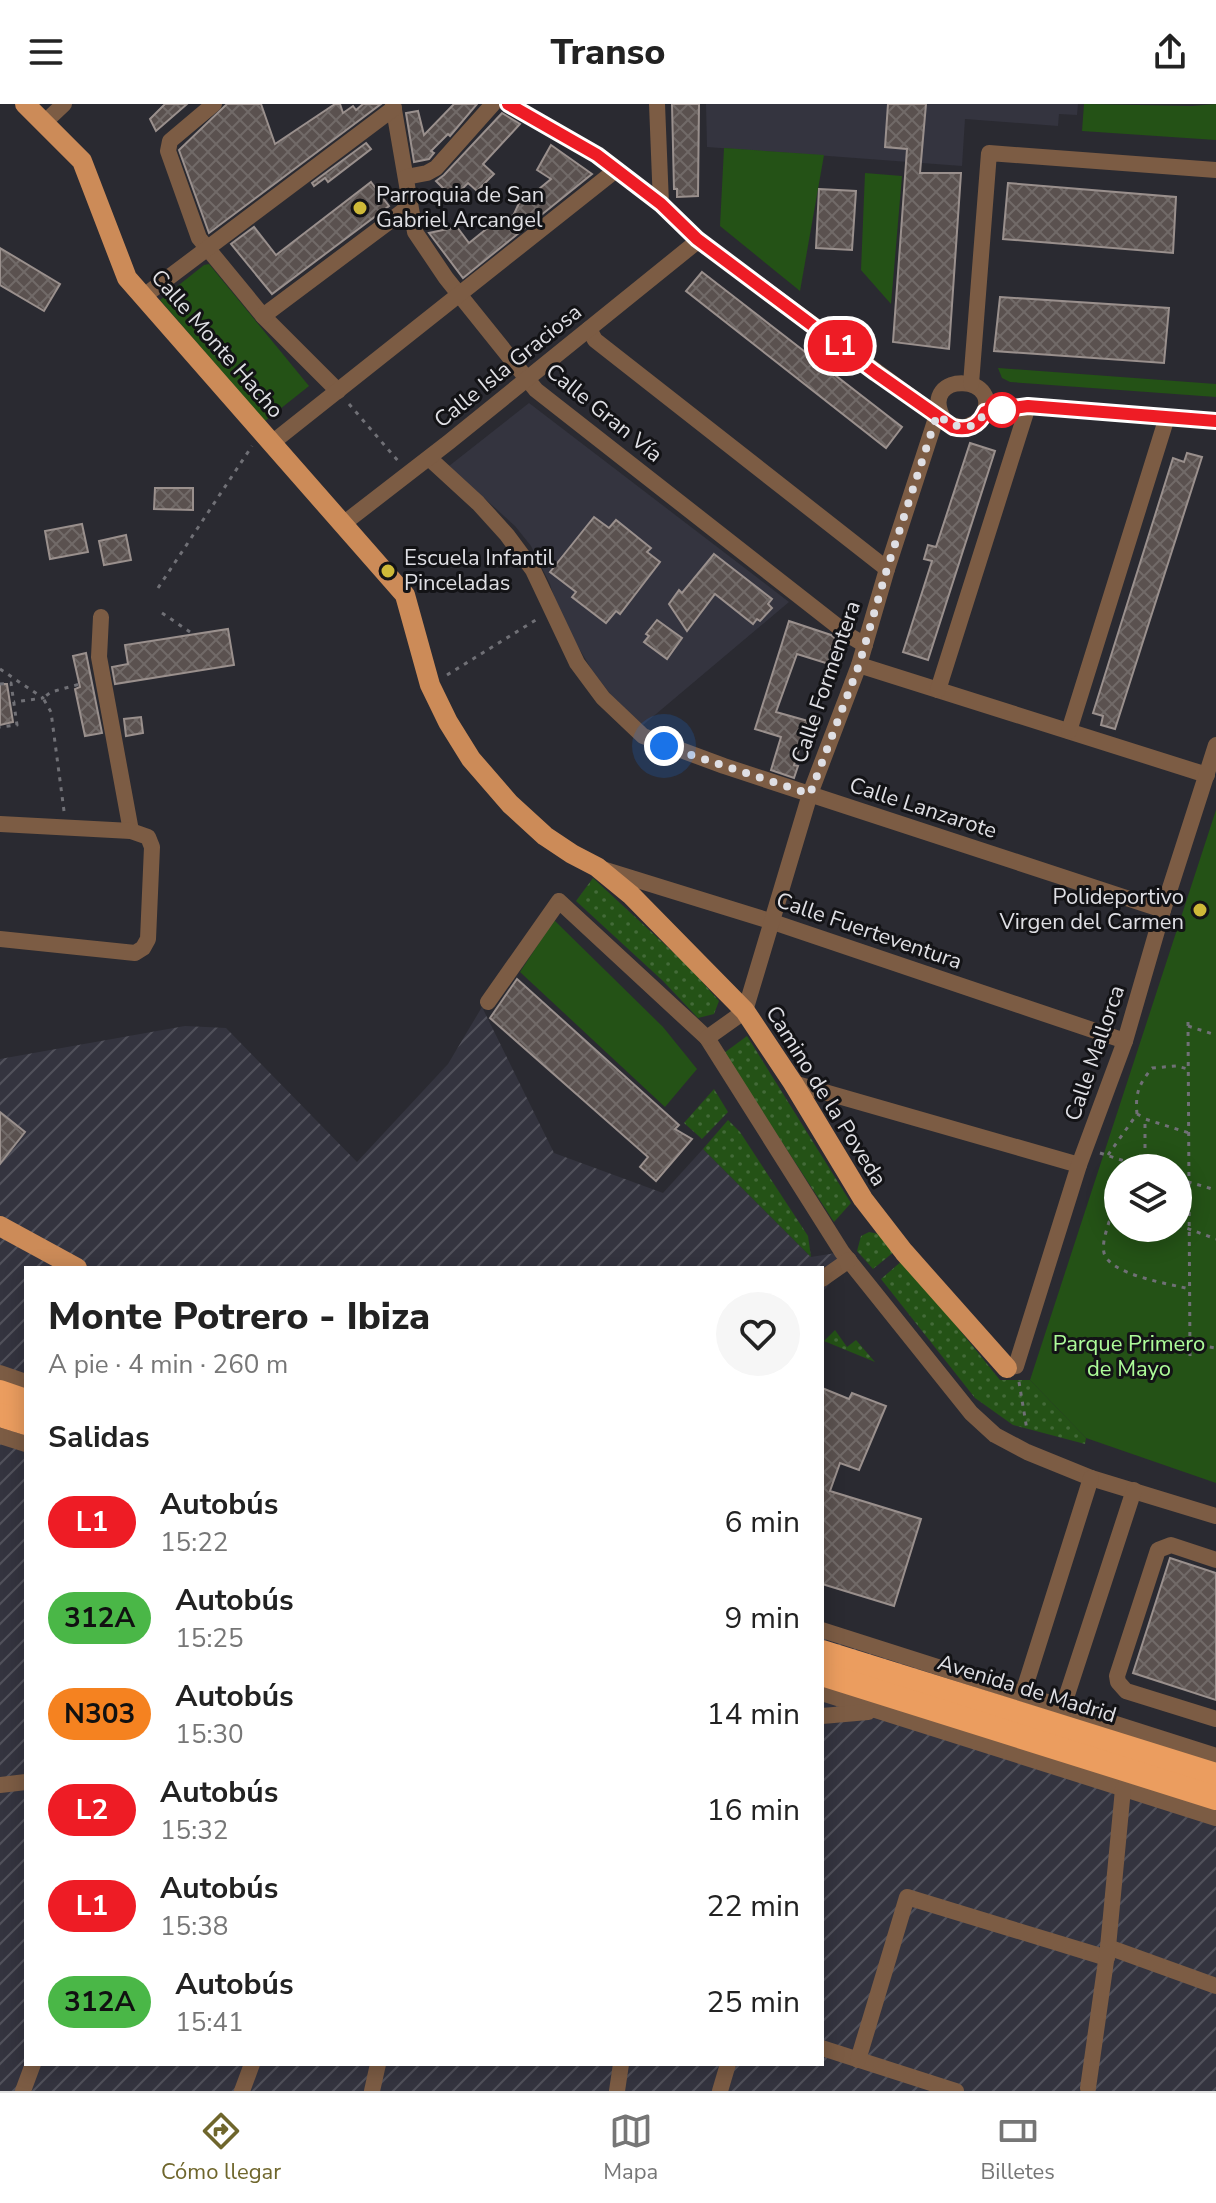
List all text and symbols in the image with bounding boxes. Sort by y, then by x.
text: Transo [551,28,665,77]
icon: menu [24,30,68,74]
icon: share [1148,30,1192,74]
place label: Parroquia de San Gabriel Arcangel [376,180,544,235]
marker: Parroquia de San Gabriel Arcangel [351,199,369,217]
street label: Calle Monte Hacho [144,263,290,425]
street label: Calle Isla Graciosa [428,297,588,435]
line badge: L1 [804,320,876,372]
text: L1 [824,327,856,365]
street label: Calle Gran Vía [539,357,669,469]
unlabelled marker [985,393,1019,427]
place label: Escuela Infantil Pinceladas [404,543,555,598]
marker: Escuela Infantil Pinceladas [379,562,397,580]
street label: Calle Formentera [784,597,868,767]
your location [644,726,684,766]
street label: Calle Lanzarote [845,770,1001,846]
place label: Polideportivo Virgen del Carmen [999,882,1184,937]
street label: Calle Fuerteventura [772,885,966,977]
marker: Polideportivo Virgen del Carmen [1191,901,1209,919]
street label: Calle Mallorca [1058,981,1132,1125]
street label: Camino de la Poveda [758,1000,894,1192]
map controls [1104,1154,1192,1242]
button: layers [1104,1154,1192,1242]
text: Monte Potrero - Ibiza [48,1291,430,1342]
button: heart [716,1292,800,1376]
park label: Parque Primero de Mayo [1053,1329,1205,1384]
text: A pie · 4 min · 260 m [48,1347,288,1382]
text: Salidas [48,1417,150,1458]
text: Autobús [160,1484,278,1525]
text: 6 min [725,1502,800,1543]
text: L1 [76,1503,108,1541]
text: 15:22 [160,1525,228,1560]
text: Autobús [175,1580,294,1621]
text: 9 min [725,1598,800,1639]
text: 312A [64,1599,135,1637]
text: 15:25 [175,1621,244,1656]
street label: Avenida de Madrid [934,1648,1120,1730]
text: Autobús [175,1676,294,1717]
text: 14 min [707,1694,800,1735]
text: N303 [64,1695,135,1733]
text: 15:30 [175,1717,244,1752]
text: Autobús [160,1772,278,1813]
text: 16 min [707,1790,800,1831]
text: L2 [76,1791,108,1829]
text: 15:32 [160,1813,228,1848]
text: Autobús [160,1868,278,1909]
text: 22 min [707,1886,800,1927]
text: L1 [76,1887,108,1925]
text: 15:38 [160,1909,228,1944]
text: Autobús [175,1964,294,2005]
text: 25 min [707,1982,800,2023]
text: 312A [64,1983,135,2021]
text: 15:41 [175,2005,244,2040]
tab: Cómo llegar [161,2109,281,2187]
tab: Mapa [603,2109,658,2187]
tab: Billetes [980,2109,1055,2187]

